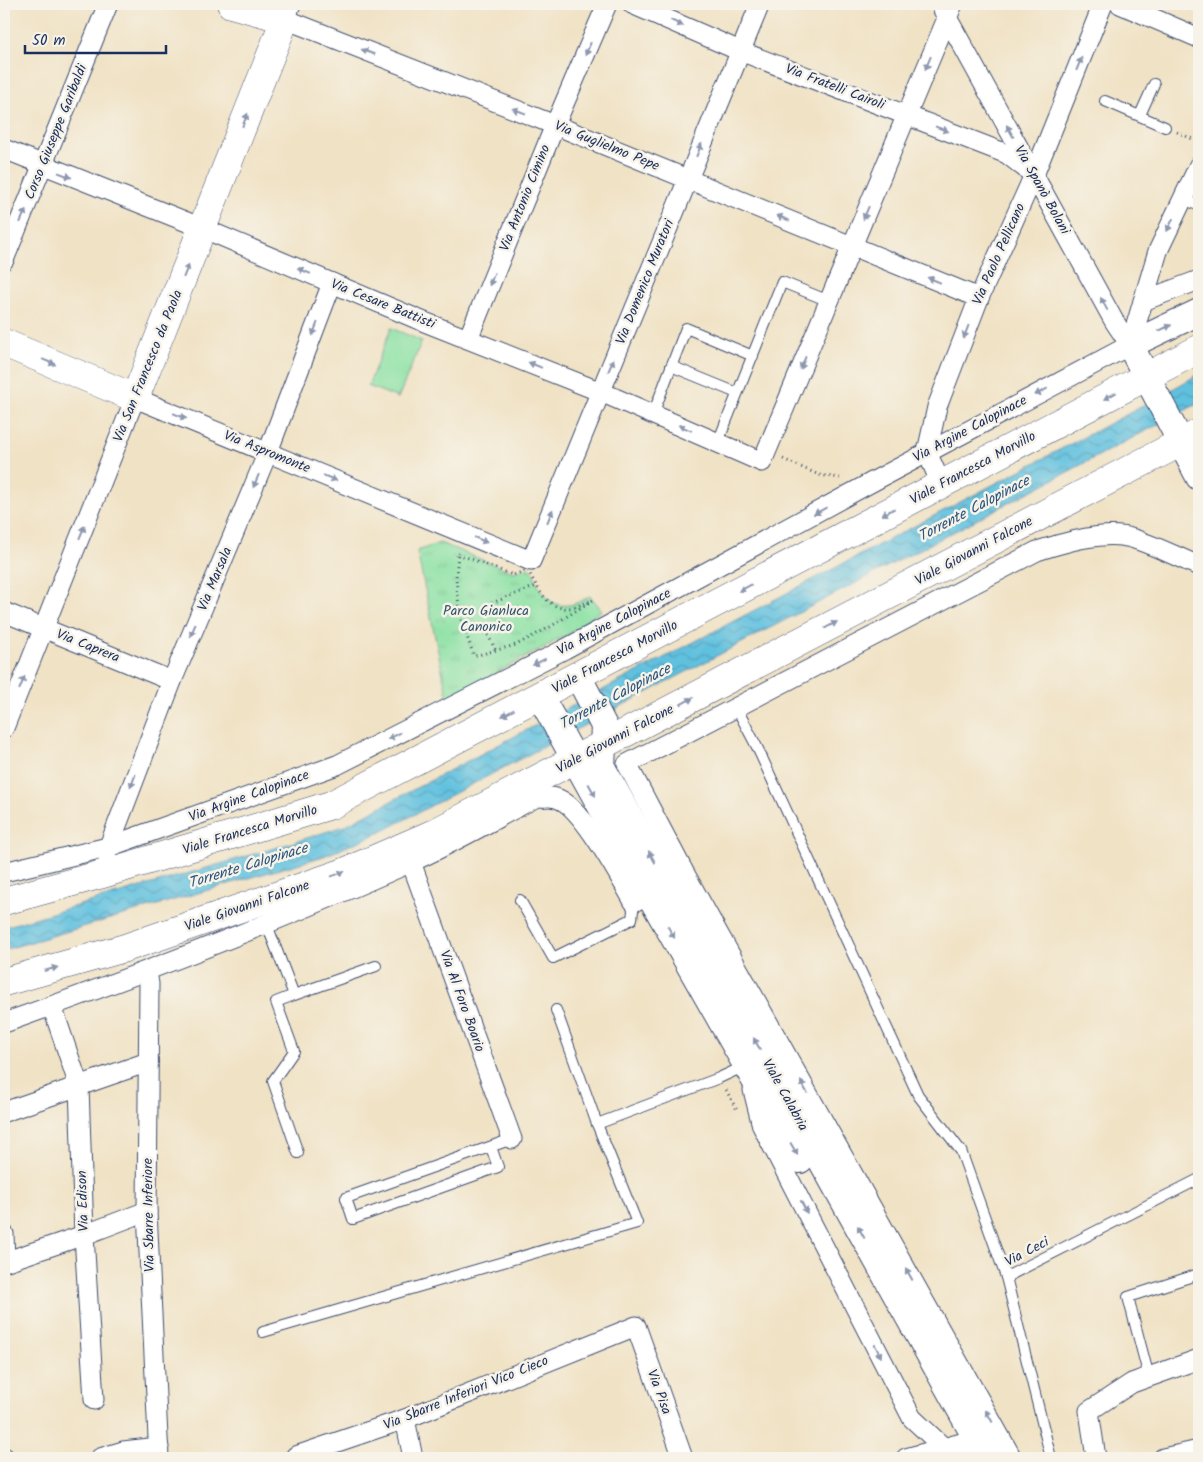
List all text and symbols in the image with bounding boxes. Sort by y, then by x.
one-way arrow [670,20,684,28]
scale bar [25,22,166,54]
text: 50 m [32,29,66,53]
one-way arrow [583,42,591,56]
one-way arrow [361,47,375,55]
one-way arrow [924,56,932,70]
one-way arrow [1075,57,1083,72]
street label: Via Fratelli Cairoli [782,58,889,116]
street label: Corso Giuseppe Garibaldi [19,60,93,203]
one-way arrow [512,107,527,114]
one-way arrow [242,113,250,127]
street label: Via Guglielmo Pepe [551,115,663,177]
one-way arrow [1005,124,1014,137]
one-way arrow [934,125,949,133]
street label: Via Antonio Cimino [494,141,556,255]
street label: Via Spanò Bolani [1008,141,1076,239]
one-way arrow [696,143,704,157]
one-way arrow [58,171,72,179]
street label: Via Paolo Pellicano [967,199,1031,309]
one-way arrow [861,206,869,220]
one-way arrow [19,208,27,223]
one-way arrow [776,214,791,221]
street label: Via Domenico Muratori [610,215,680,348]
one-way arrow [1166,218,1174,232]
one-way arrow [182,264,190,278]
one-way arrow [297,267,311,275]
one-way arrow [488,272,496,287]
street label: Via Cesare Battisti [327,273,439,335]
one-way arrow [927,275,941,283]
street label: Via San Francesco da Paola [107,287,189,445]
one-way arrow [1100,297,1108,311]
one-way arrow [311,322,319,337]
one-way arrow [1157,324,1172,332]
one-way arrow [962,325,970,340]
one-way arrow [799,356,807,370]
one-way arrow [42,358,56,366]
one-way arrow [608,358,616,372]
one-way arrow [528,361,542,369]
one-way arrow [1033,388,1048,396]
street label: Via Argine Calopinace [909,389,1032,468]
one-way arrow [1102,392,1117,400]
one-way arrow [173,412,188,420]
one-way arrow [678,423,692,431]
street label: Via Aspromonte [220,425,314,480]
street label: Viale Francesca Morvillo [906,425,1040,511]
water label: Torrente Calopinace [914,469,1035,549]
one-way arrow [252,473,259,488]
one-way arrow [323,475,338,482]
one-way arrow [814,506,827,515]
one-way arrow [881,508,896,516]
one-way arrow [546,509,554,523]
street label: Viale Giovanni Falcone [911,510,1038,591]
one-way arrow [78,524,86,539]
one-way arrow [474,536,489,544]
street label: Via Marsala [192,544,238,614]
street label: Via Argine Calopinace [553,582,676,661]
one-way arrow [737,584,752,592]
park label: Parco Gianluca Canonico [443,600,529,638]
street label: Viale Francesca Morvillo [548,614,682,700]
one-way arrow [824,621,838,630]
street label: Via Caprera [53,623,123,669]
one-way arrow [189,623,197,638]
water label: Torrente Calopinace [555,657,676,737]
one-way arrow [531,658,546,666]
one-way arrow [18,676,26,690]
one-way arrow [680,697,694,705]
street label: Viale Giovanni Falcone [552,698,679,779]
one-way arrow [501,709,515,717]
one-way arrow [387,732,401,740]
street label: Via Argine Calopinace [186,764,313,828]
one-way arrow [129,774,137,789]
one-way arrow [587,783,596,797]
street label: Viale Francesca Morvillo [180,799,320,861]
water label: Torrente Calopinace [185,836,312,896]
one-way arrow [648,849,656,864]
one-way arrow [331,870,346,878]
street label: Viale Giovanni Falcone [182,874,313,938]
one-way arrow [666,925,675,939]
street label: Via Al Foro Boario [433,947,491,1055]
one-way arrow [43,964,58,972]
one-way arrow [752,1038,761,1051]
street label: Viale Calabria [756,1055,814,1135]
one-way arrow [800,1079,808,1094]
one-way arrow [790,1143,799,1156]
street label: Via Sbarre Inferiore [137,1157,161,1272]
street label: Via Edison [71,1170,95,1232]
one-way arrow [800,1199,808,1214]
one-way arrow [857,1226,866,1239]
street label: Via Ceci [1001,1231,1054,1273]
one-way arrow [905,1267,913,1281]
one-way arrow [874,1344,882,1358]
street label: Via Sbarre Inferiori Vico Cieco [380,1350,552,1436]
street label: Via Pisa [641,1366,677,1418]
one-way arrow [984,1409,993,1422]

